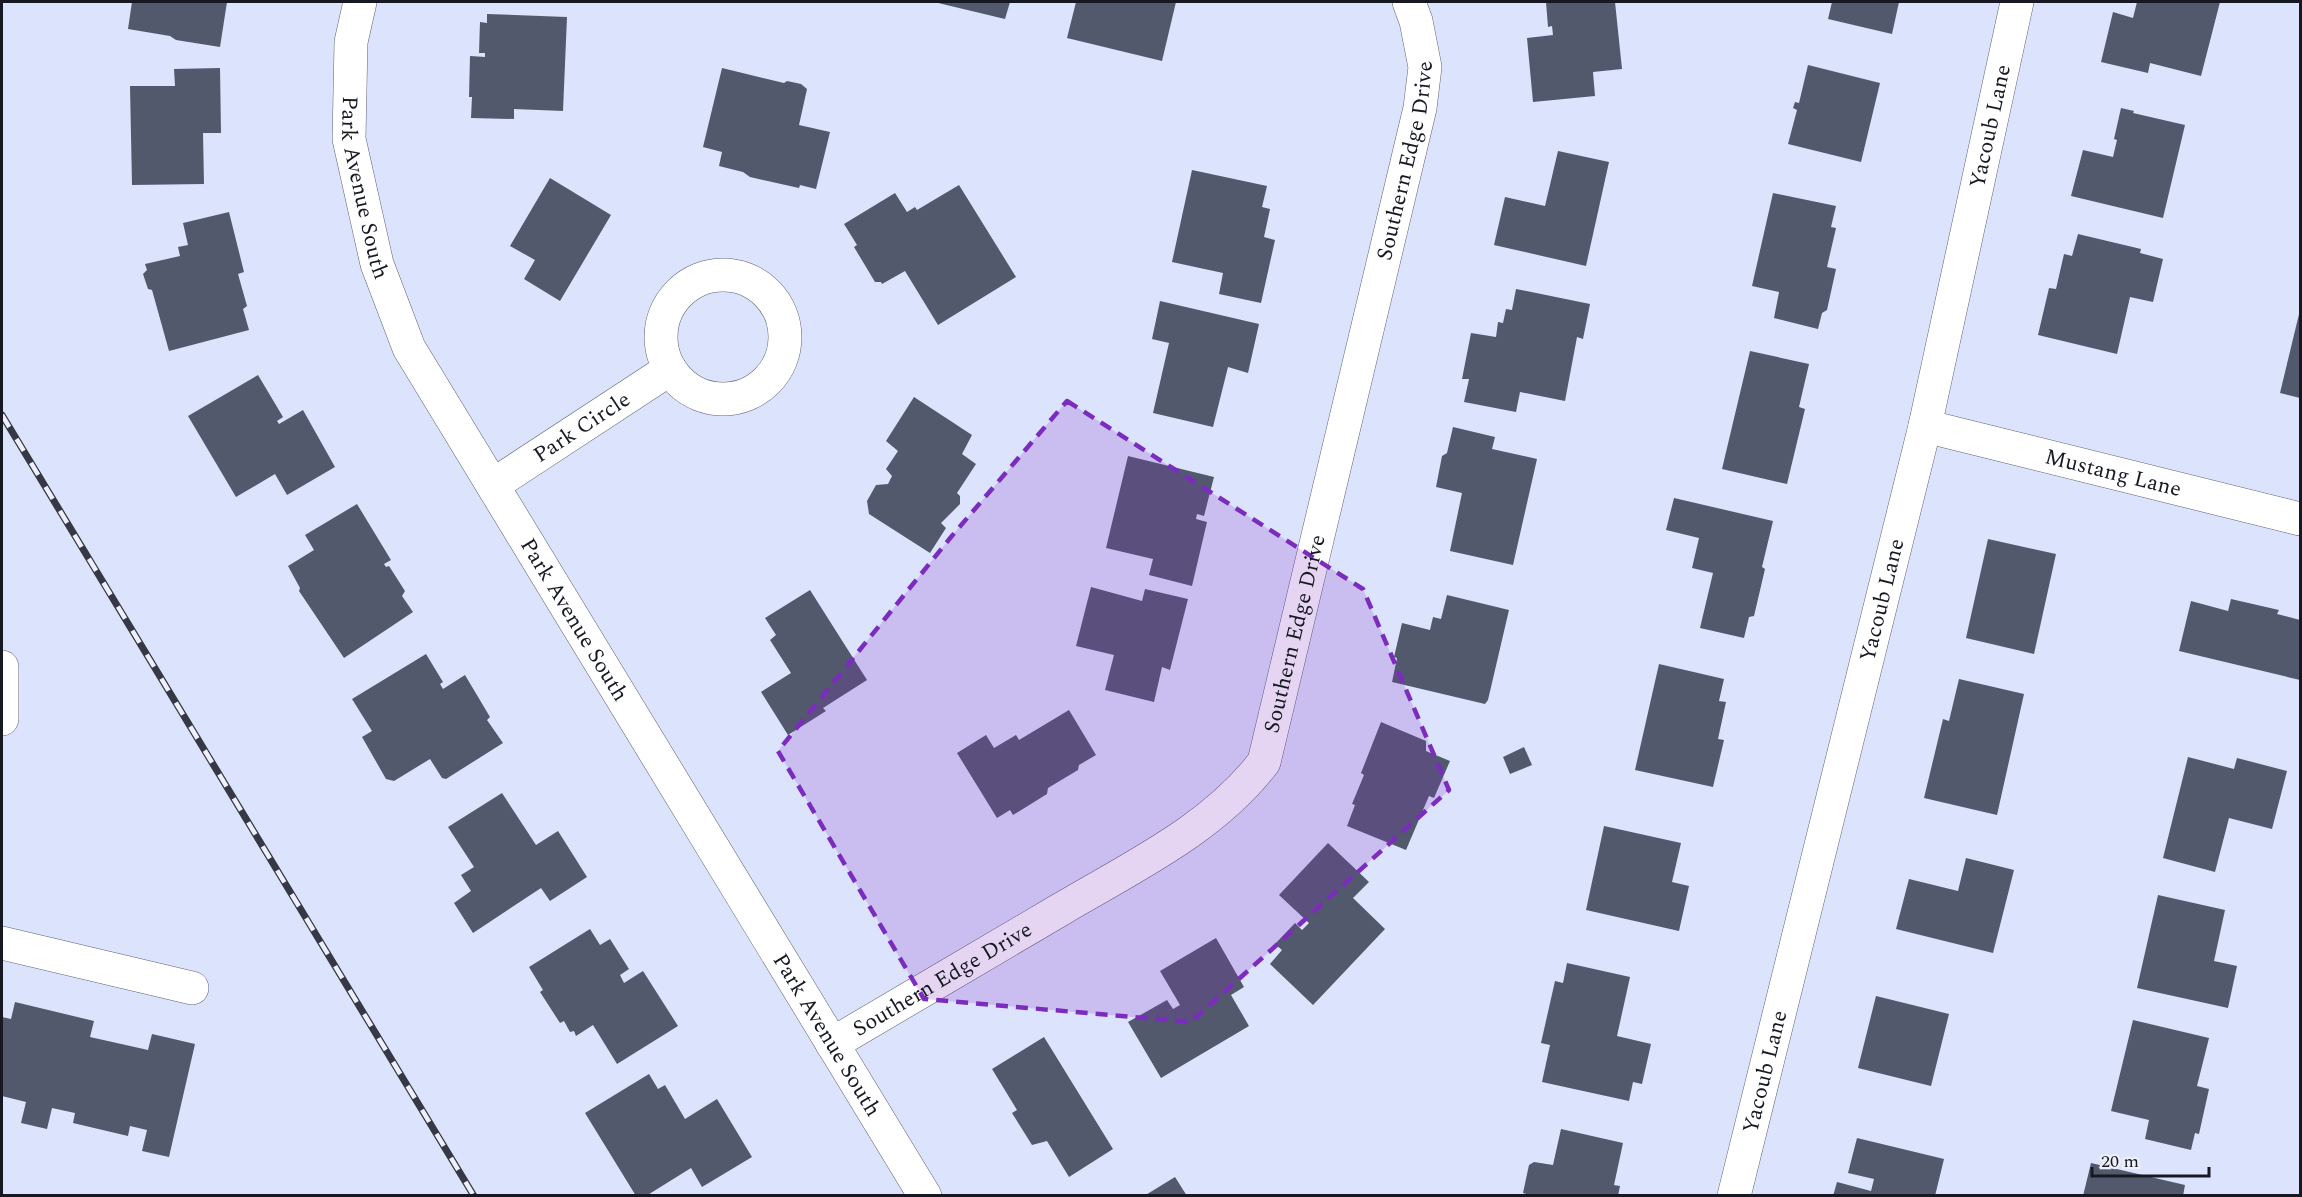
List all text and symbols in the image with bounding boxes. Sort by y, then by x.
street label: Southern Edge Drive [1368,58,1442,264]
street label: Yacoub Lane [1961,61,2019,191]
street label: Park Avenue South [332,96,398,284]
street label: Park Circle [527,383,637,471]
street label: Mustang Lane [2042,440,2185,506]
street label: Southern Edge Drive [1255,531,1334,736]
street label: Park Avenue South [512,532,637,708]
street label: Yacoub Lane [1851,535,1913,665]
street label: Southern Edge Drive [846,913,1038,1045]
street label: Park Avenue South [764,947,889,1123]
street label: Yacoub Lane [1734,1007,1796,1137]
scale bar [2092,1140,2209,1178]
text: 20 m [2101,1148,2139,1175]

